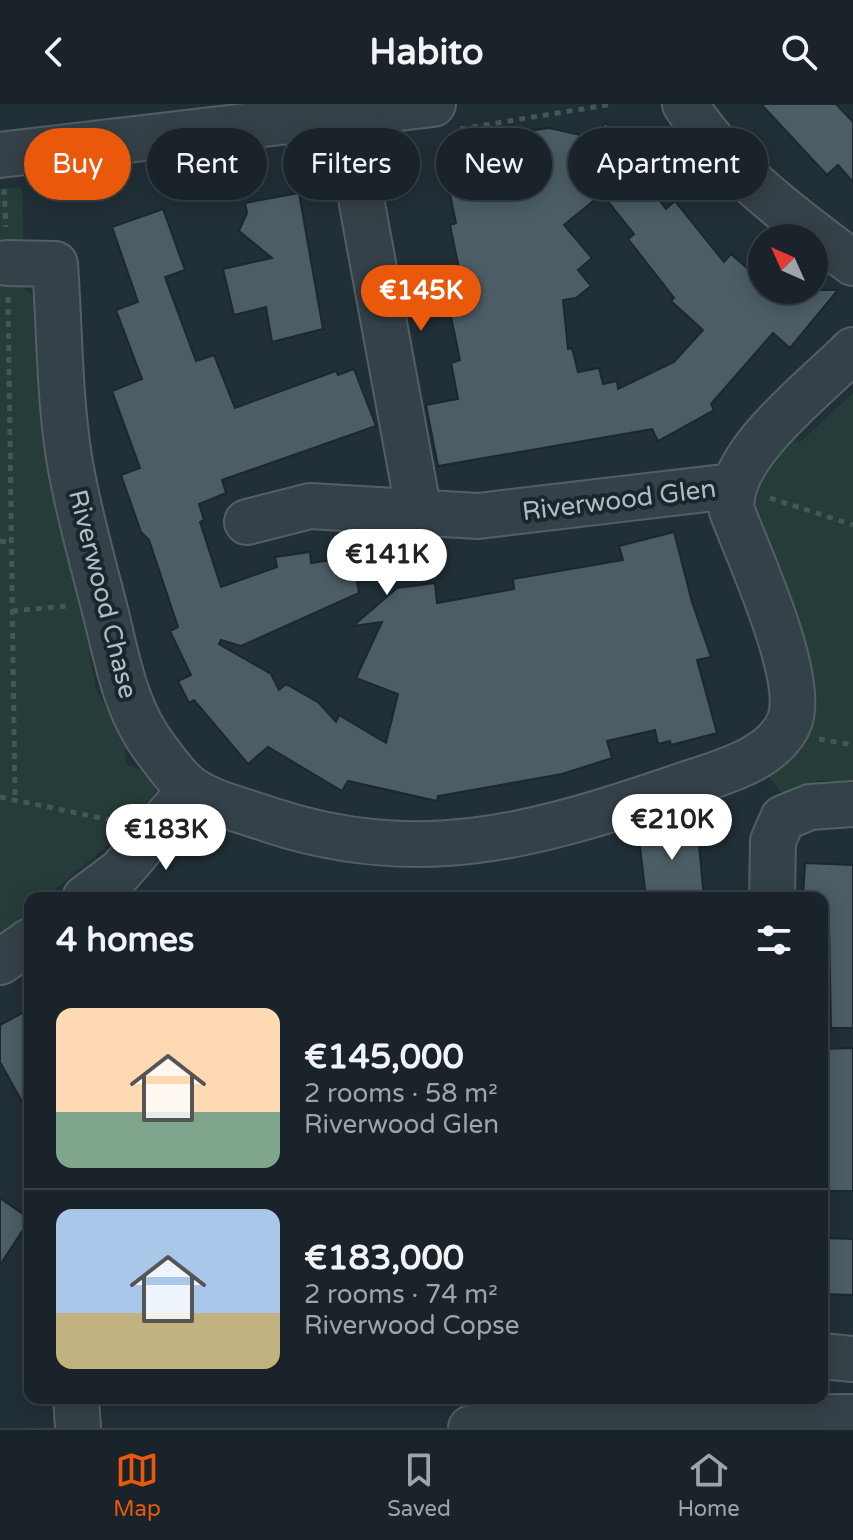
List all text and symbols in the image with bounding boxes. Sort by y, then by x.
icon: back [32,30,76,74]
icon: search [777,30,821,74]
text: Habito [369,31,484,74]
chip: Buy [24,128,131,200]
chip: Rent [147,128,267,200]
chip: Filters [283,128,420,200]
chip: New [436,128,552,200]
chip: Apartment [568,128,768,200]
north arrow [748,224,828,304]
map controls [748,224,828,304]
pin: €145K [365,265,477,333]
text: €145K [379,275,463,306]
street label: Riverwood Glen [520,473,718,527]
street label: Riverwood Chase [62,486,144,702]
pin: €141K [331,529,443,597]
text: €141K [345,539,429,570]
pin: €210K [616,794,728,862]
pin: €183K [110,804,222,872]
text: €210K [630,804,714,835]
text: €183K [124,814,208,845]
icon: filters [752,918,796,962]
text: 4 homes [56,920,194,961]
text: €145,000 [304,1037,464,1078]
icon: home [120,1040,216,1136]
text: 2 rooms · 58 m² [304,1078,498,1109]
text: Riverwood Glen [304,1109,499,1140]
text: €183,000 [304,1238,464,1279]
icon: home [120,1241,216,1337]
text: 2 rooms · 74 m² [304,1279,498,1310]
text: Riverwood Copse [304,1310,520,1341]
tab: Map [113,1448,161,1522]
tab: Saved [387,1448,451,1522]
tab: Home [677,1448,740,1522]

